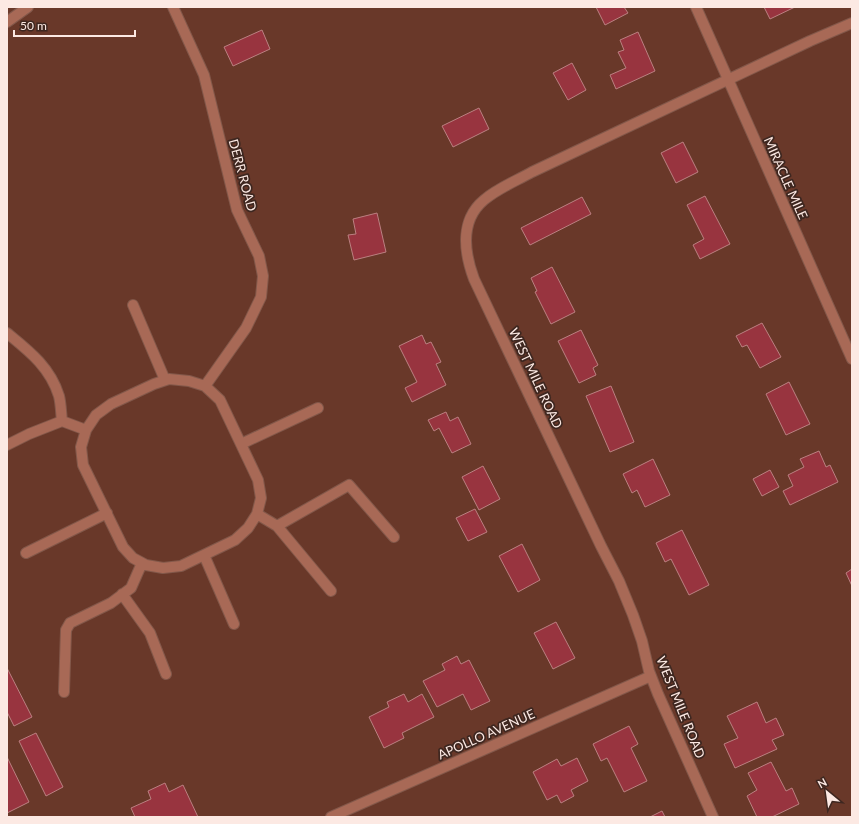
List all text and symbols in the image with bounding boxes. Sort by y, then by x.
scale bar [14,12,135,38]
text: 50 m [20,18,47,33]
street label: MIRACLE MILE [761,134,811,222]
street label: DERR ROAD [226,137,260,213]
street label: WEST MILE ROAD [506,325,566,431]
street label: WEST MILE ROAD [653,654,709,761]
street label: APOLLO AVENUE [435,705,537,763]
north arrow [807,772,847,812]
text: N [815,775,829,791]

